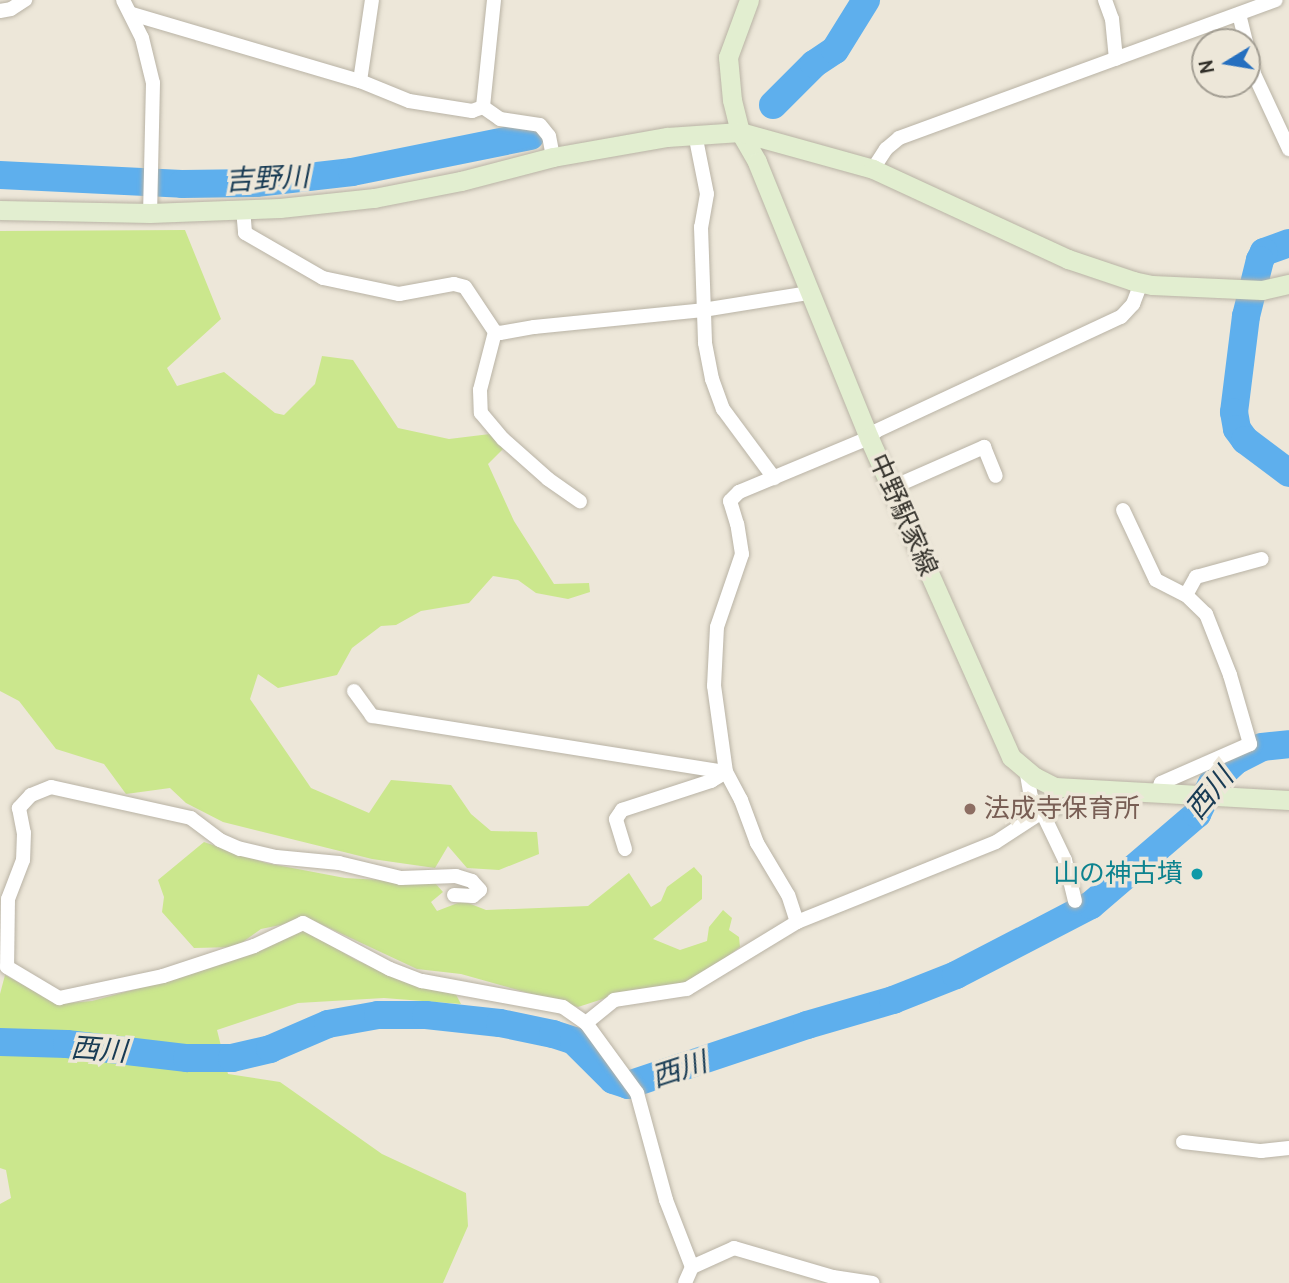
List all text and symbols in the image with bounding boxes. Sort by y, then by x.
north arrow [1191,28,1261,98]
text: N [1194,58,1219,76]
water label: 吉野川 [224,159,310,197]
street label: 中野駅家線 [862,449,944,581]
water label: 西川 [1178,761,1240,825]
place label: 法成寺保育所 [984,793,1140,825]
marker: 法成寺保育所 [962,801,978,817]
place label: 山の神古墳 [1053,858,1183,890]
marker: 山の神古墳 [1189,866,1205,882]
water label: 西川 [70,1030,128,1068]
water label: 西川 [647,1044,711,1094]

